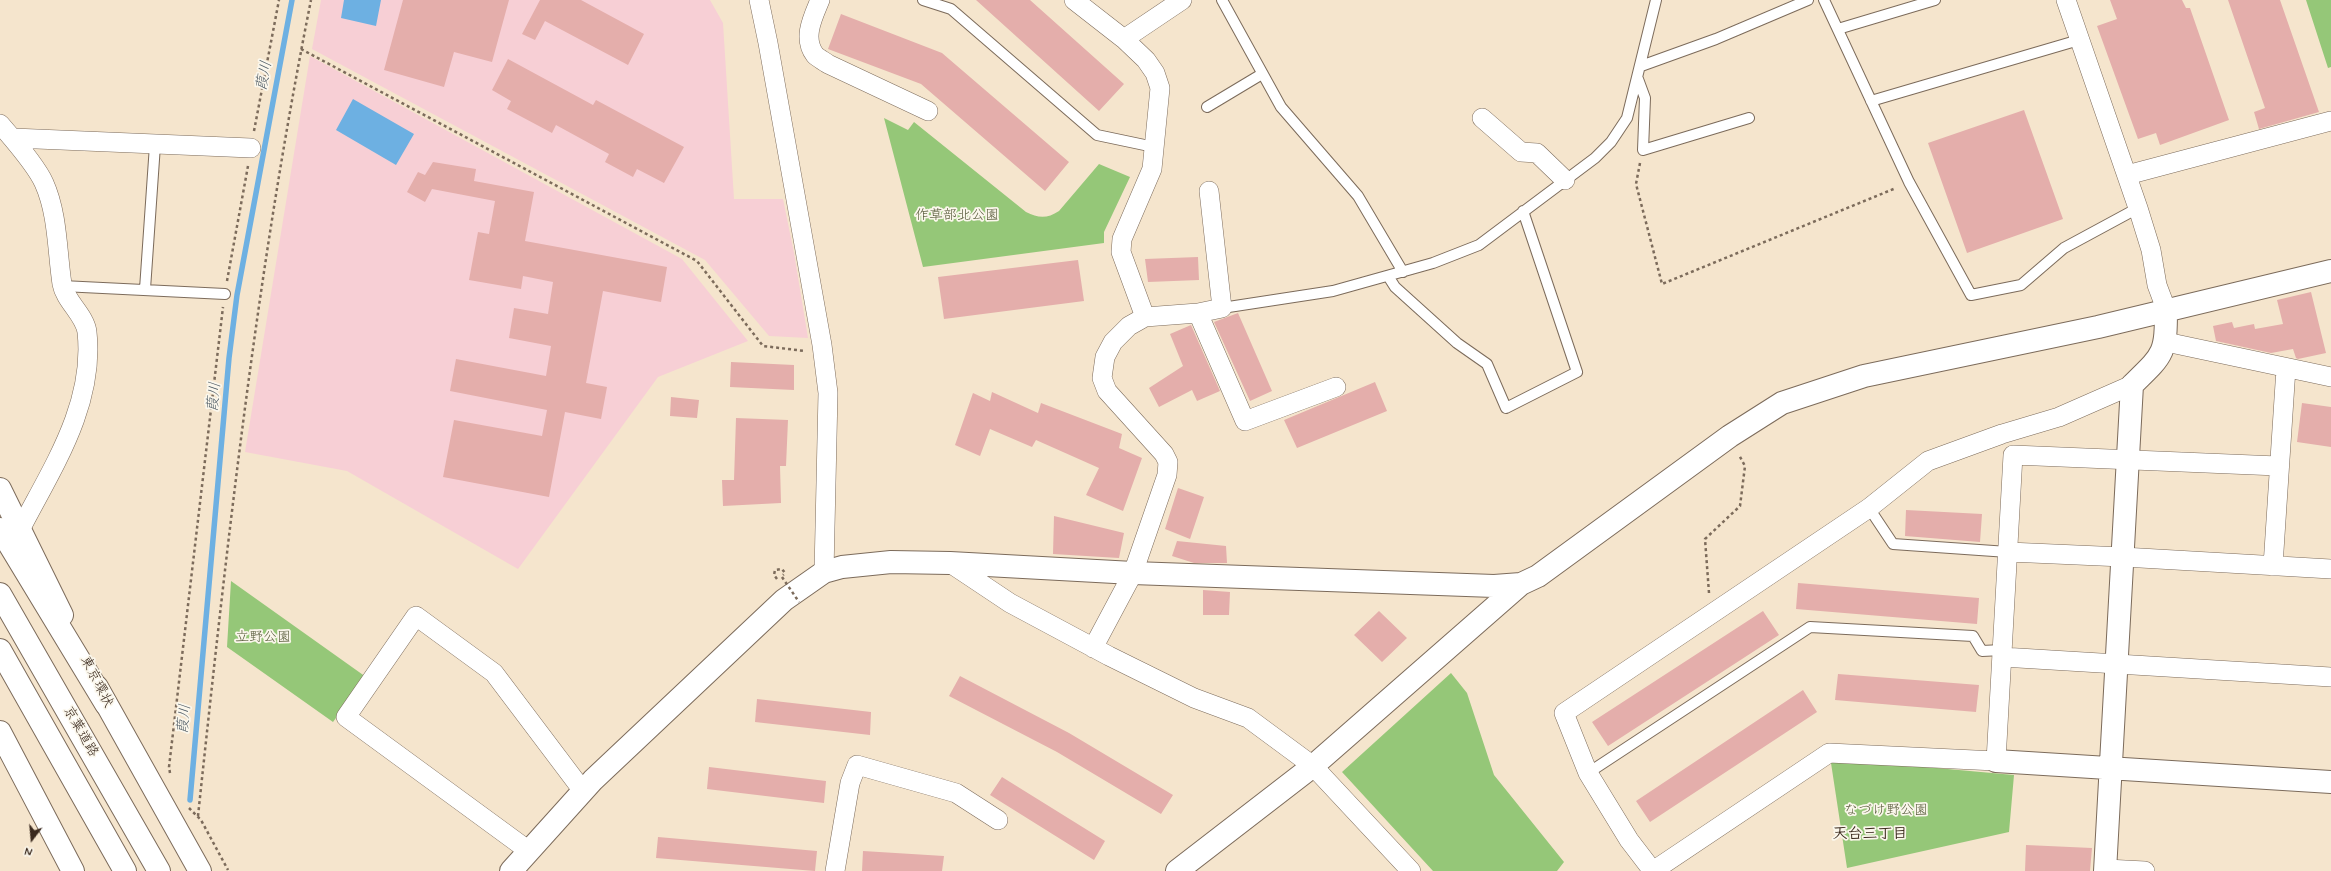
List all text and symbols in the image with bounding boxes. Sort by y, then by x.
water label: 葭川 [253,60,277,92]
park label: 作草部北公園 [915,208,999,224]
water label: 葭川 [205,381,225,413]
park label: 立野公園 [235,630,291,646]
street label: 東京環状 [76,653,116,711]
water label: 葭川 [175,703,195,735]
street label: 京葉道路 [59,704,101,760]
park label: なづけ野公園 [1844,803,1928,819]
north arrow [12,819,52,859]
district label: 天台三丁目 [1833,826,1907,844]
text: N [23,843,34,858]

